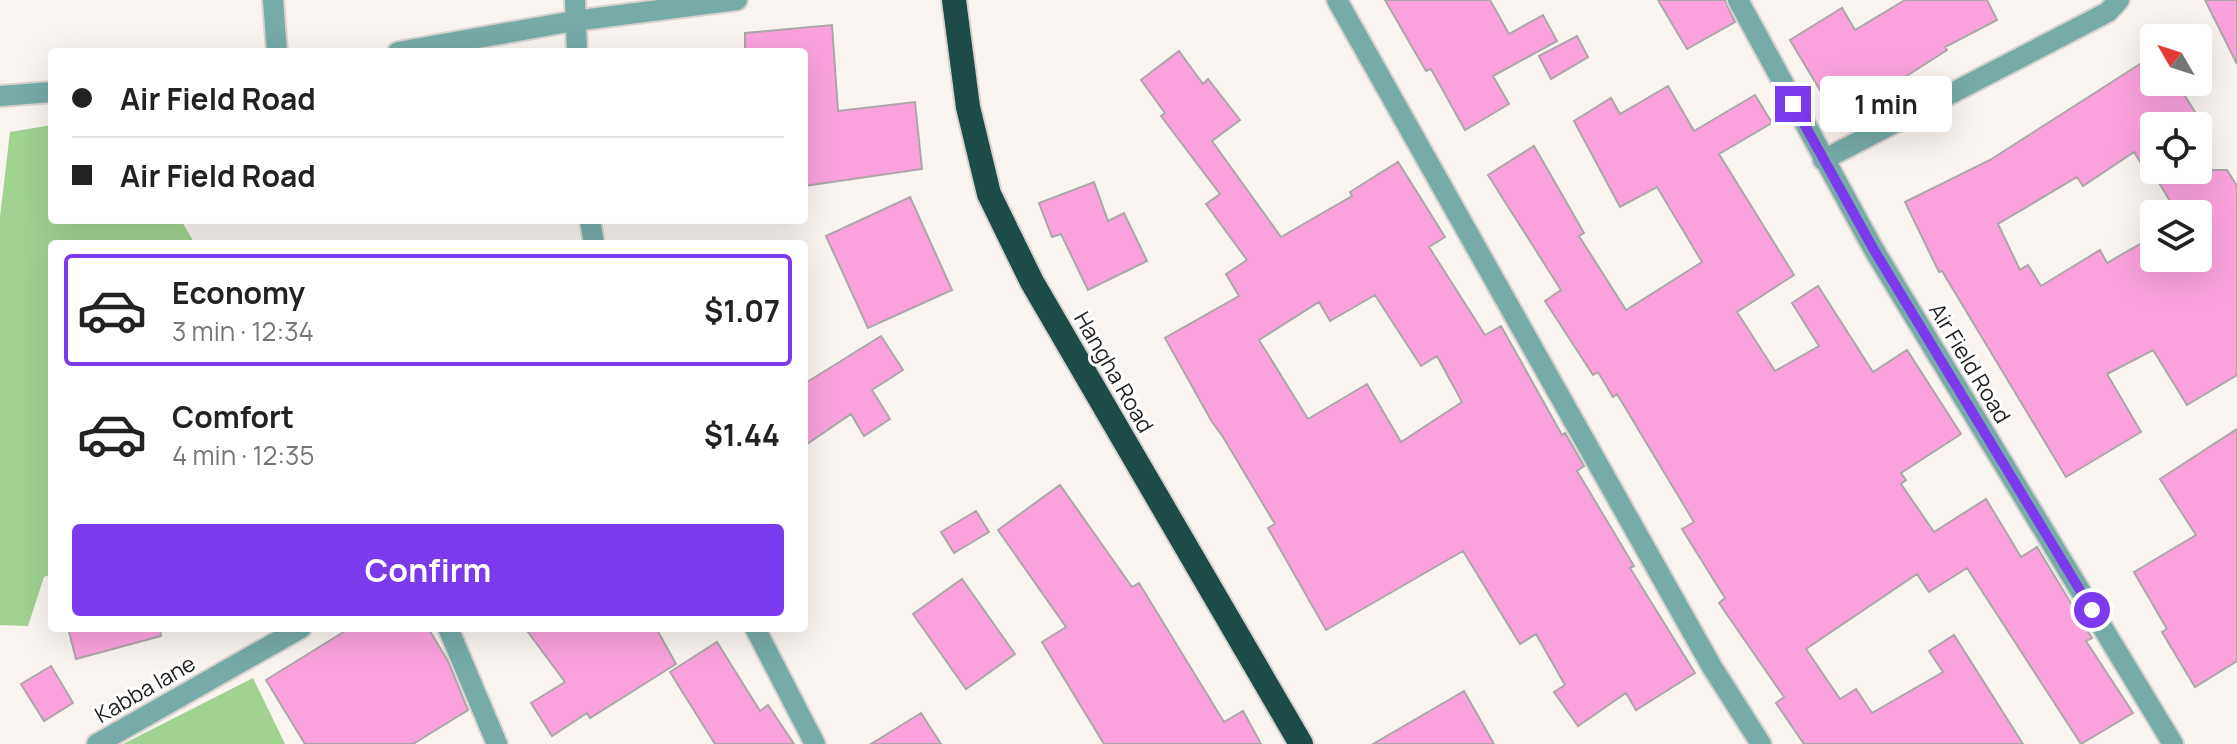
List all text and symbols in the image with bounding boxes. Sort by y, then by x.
north arrow [2140,24,2212,96]
map controls [2140,24,2212,272]
callout: 1 min [1821,76,1953,132]
text: Air Field Road [120,78,316,119]
route end [1775,86,1811,122]
text: 1 min [1854,86,1918,122]
button: locate [2140,112,2212,184]
text: Air Field Road [120,155,316,196]
button: layers [2140,200,2212,272]
text: Economy [172,272,305,313]
icon: car [76,274,148,346]
text: $1.07 [704,290,780,331]
street label: Air Field Road [1922,297,2018,429]
street label: Hangha Road [1067,306,1161,438]
text: 3 min · 12:34 [172,313,314,349]
text: Comfort [172,396,294,437]
icon: car [76,398,148,470]
text: $1.44 [704,414,780,455]
text: 4 min · 12:35 [172,437,315,473]
button: Confirm [72,524,784,616]
route start [2074,592,2110,628]
street label: Kabba lane [89,648,201,730]

